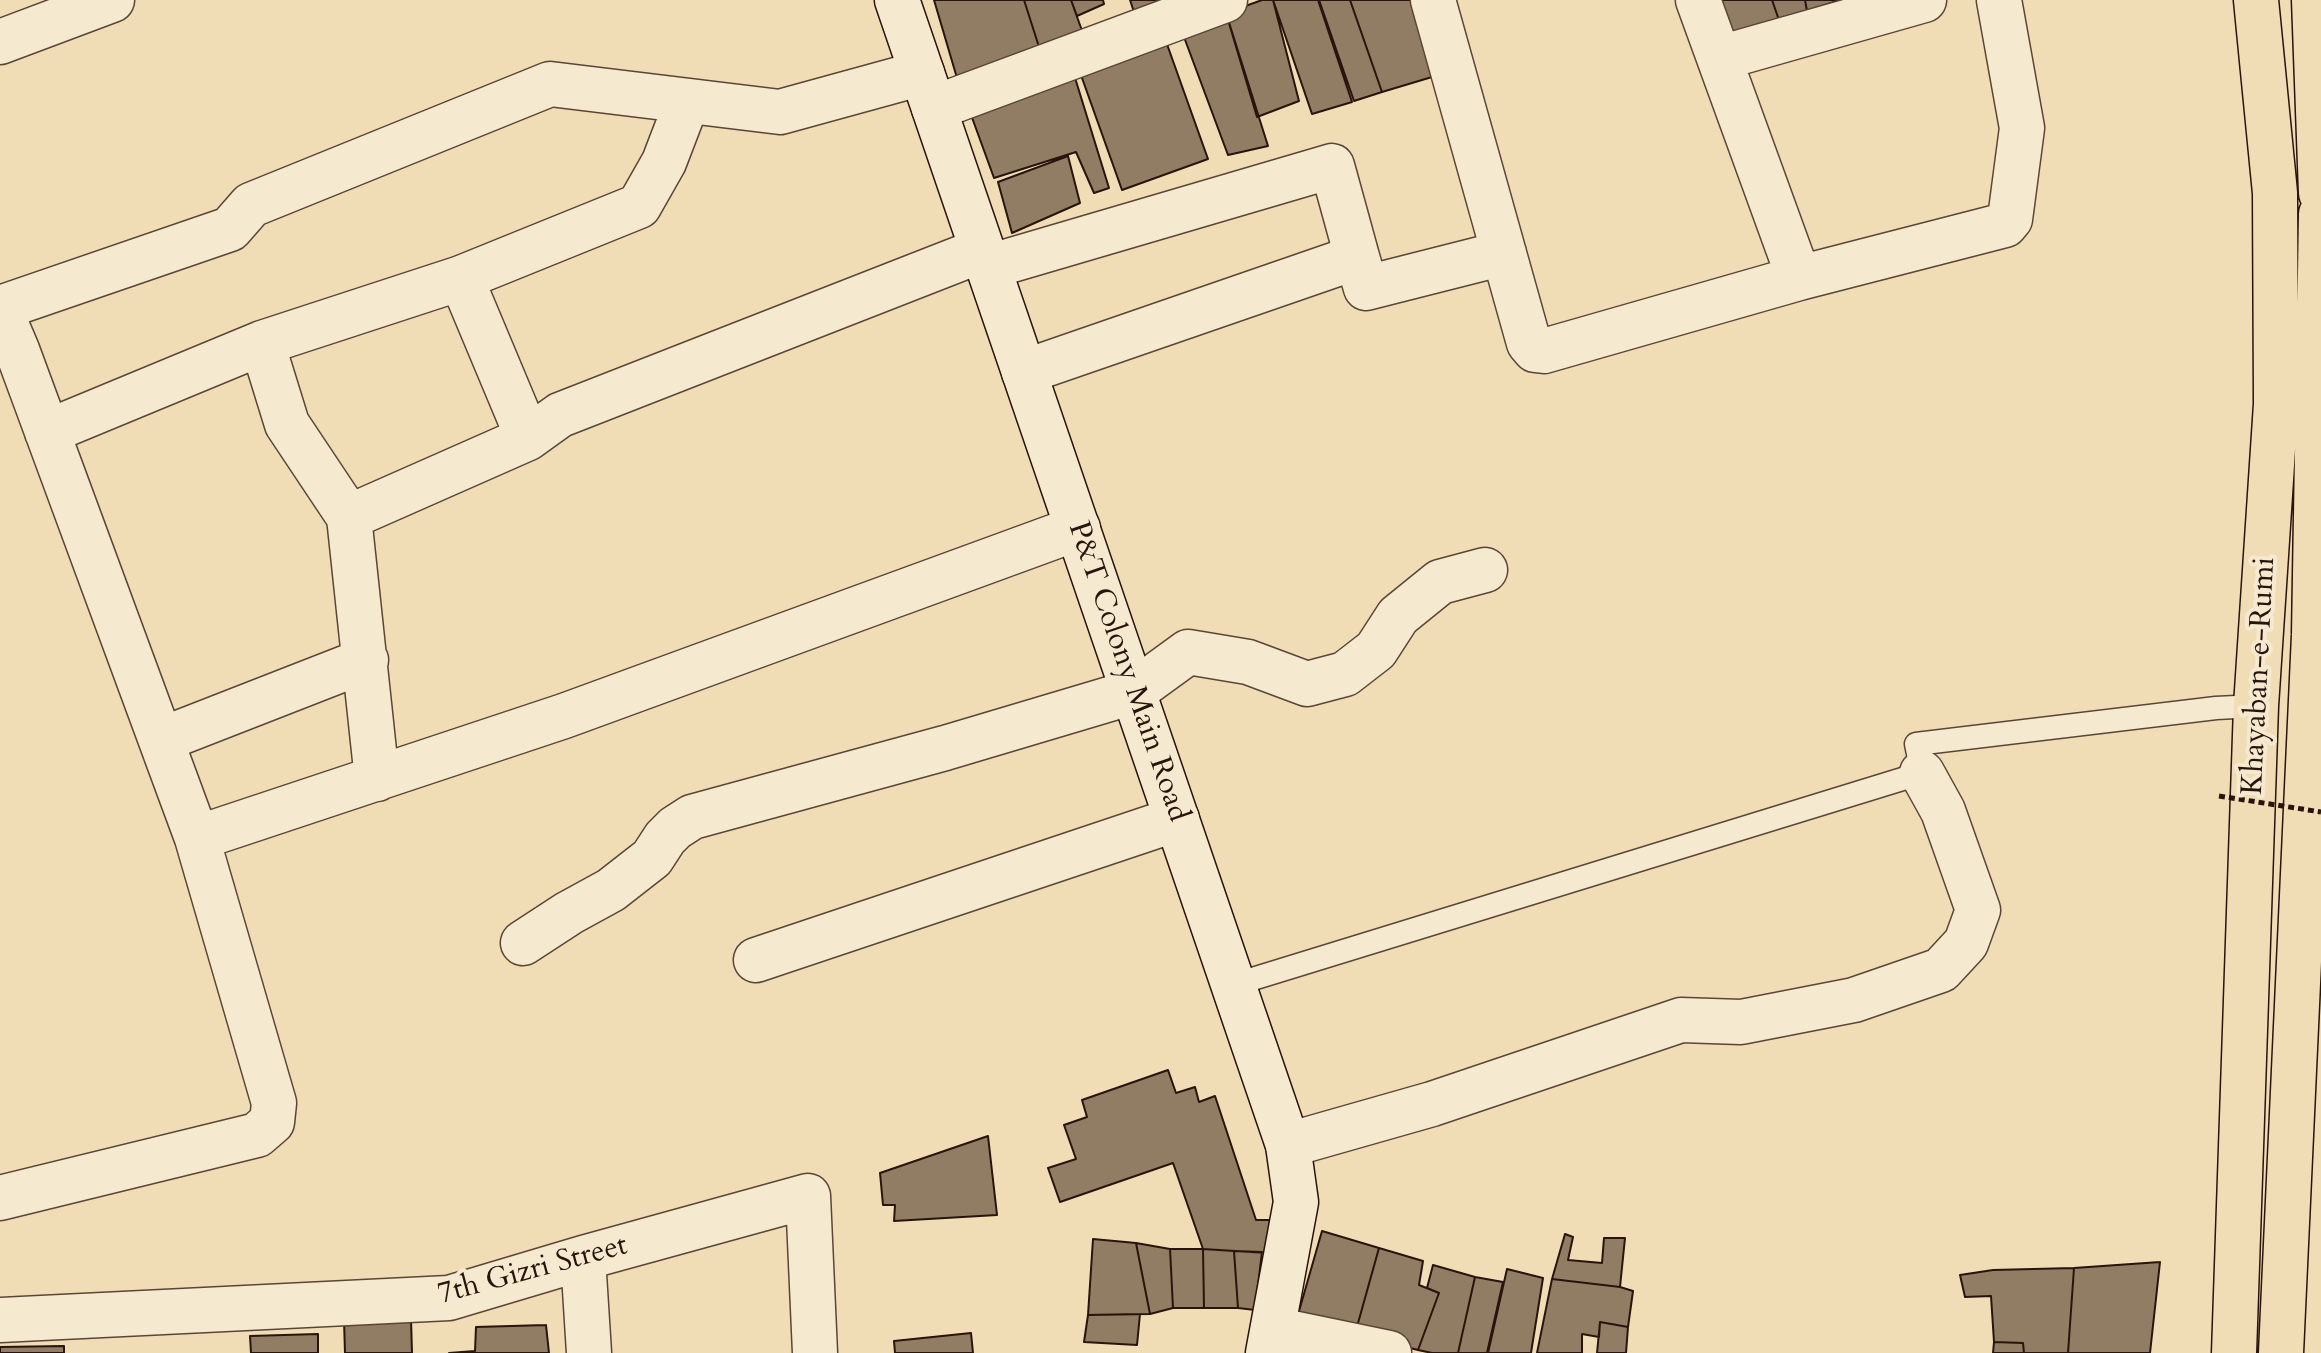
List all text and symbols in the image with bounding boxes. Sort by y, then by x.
street label: P&T Colony Main Road [1059,517,1195,827]
street label: Khayaban-e-Rumi [2236,556,2284,796]
street label: 7th Gizri Street [434,1228,632,1314]

